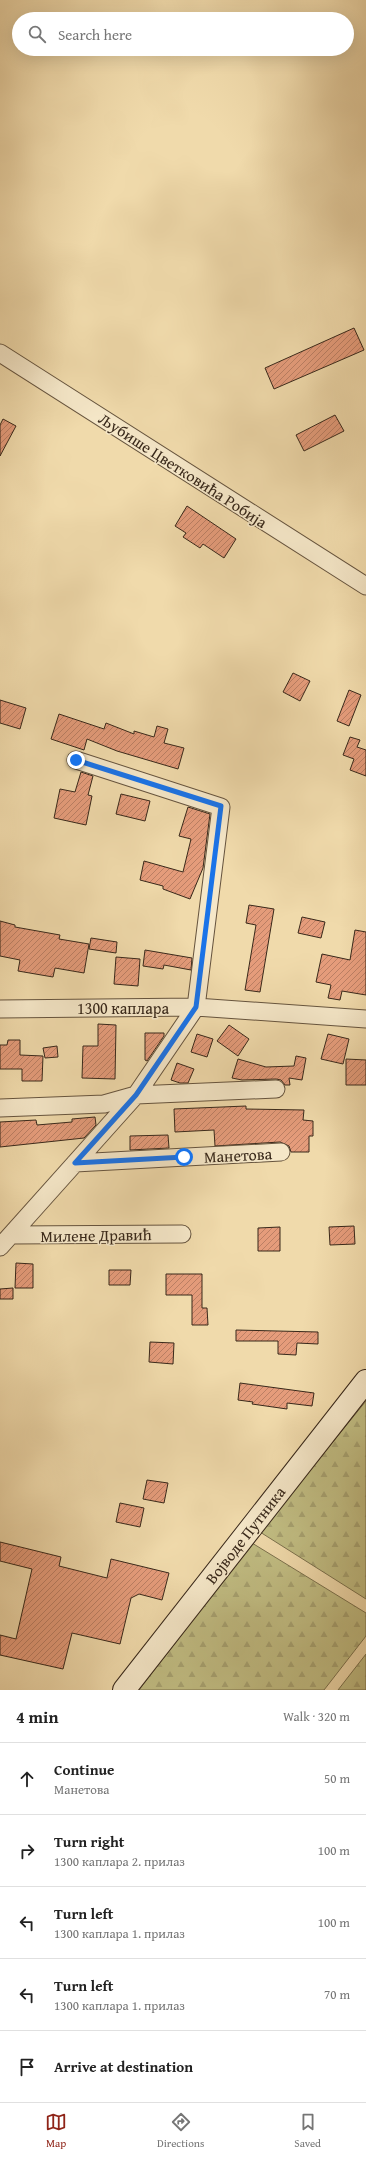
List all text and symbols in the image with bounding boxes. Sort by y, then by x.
search box [12,12,354,56]
icon: search [26,23,48,45]
text: Search here [58,24,132,45]
street label: Љубише Цветковића Робија [94,406,272,534]
route end [67,751,85,769]
street label: 1300 каплара [77,996,169,1020]
street label: Манетова [203,1141,273,1169]
route start [175,1148,193,1166]
street label: Милене Дравић [40,1222,152,1248]
street label: Војводе Путника [199,1481,291,1589]
text: 4 min [16,1704,58,1729]
text: Walk · 320 m [283,1707,350,1726]
text: Continue [54,1759,115,1780]
icon: ahead [16,1768,38,1790]
text: 50 m [324,1769,350,1788]
text: Манетова [54,1780,109,1799]
text: Turn right [54,1831,125,1852]
icon: right [16,1840,38,1862]
text: 100 m [318,1841,350,1860]
text: 1300 каплара 2. прилаз [54,1852,185,1871]
text: Turn left [54,1903,113,1924]
icon: left [16,1912,38,1934]
text: 100 m [318,1913,350,1932]
text: 1300 каплара 1. прилаз [54,1924,185,1943]
text: Turn left [54,1975,113,1996]
icon: left [16,1984,38,2006]
text: 70 m [324,1985,350,2004]
text: 1300 каплара 1. прилаз [54,1996,185,2015]
icon: arrive [16,2056,38,2078]
text: Arrive at destination [54,2056,193,2077]
tab: Map [45,2111,67,2151]
tab: Directions [157,2111,204,2151]
tab: Saved [294,2111,321,2151]

